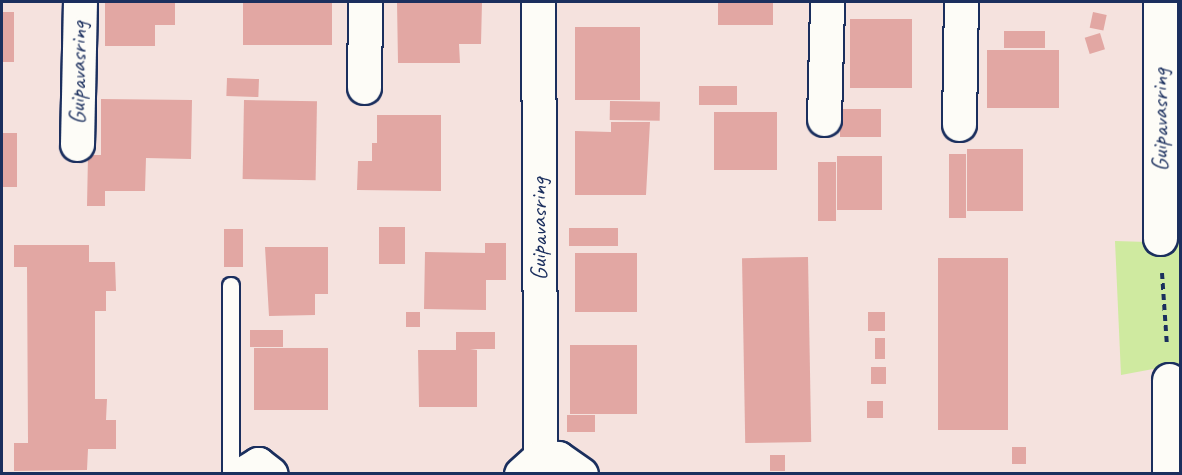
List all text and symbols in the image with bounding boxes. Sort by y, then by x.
street label: Guipavasring [63,21,93,125]
street label: Guipavasring [1146,68,1174,172]
street label: Guipavasring [525,177,553,281]

